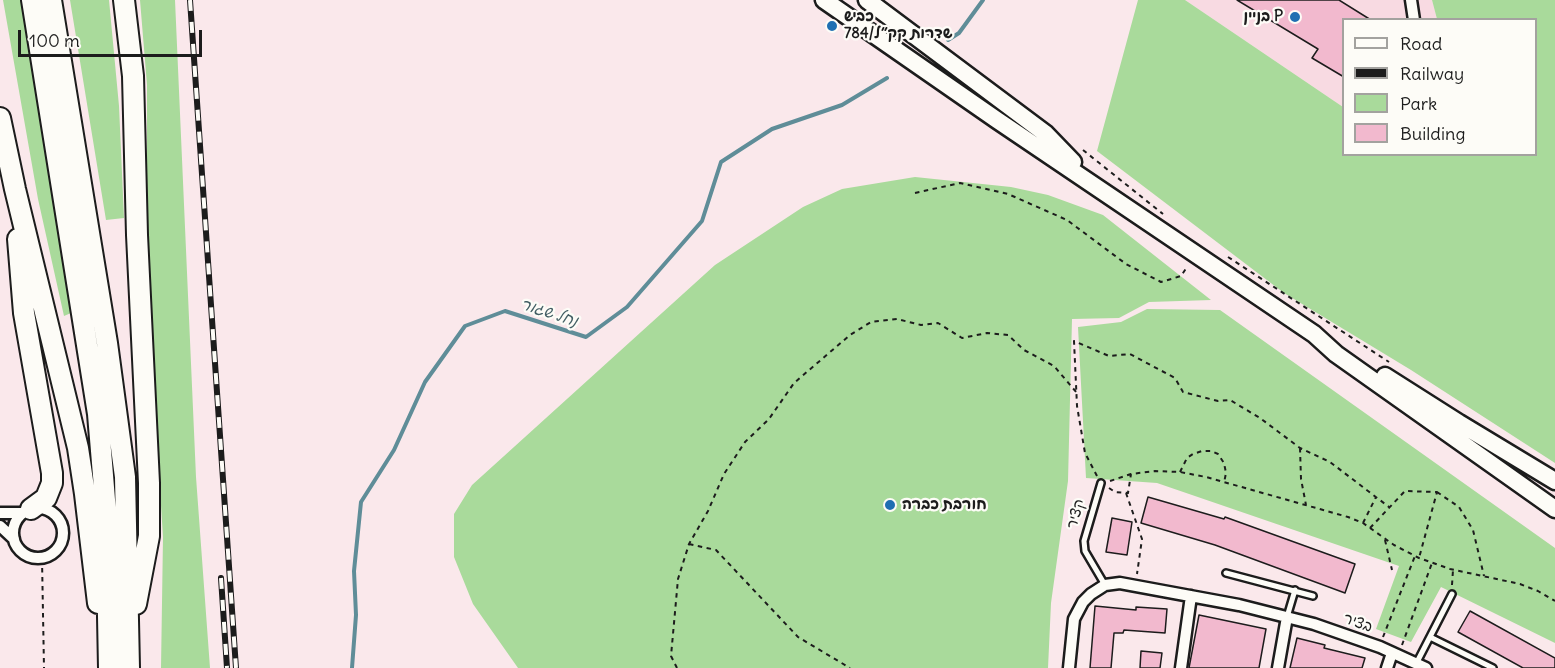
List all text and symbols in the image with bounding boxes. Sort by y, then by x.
place label: כביש 784/שדרות קק״ל [844,8,952,43]
place label: בניין P [1244,8,1283,26]
marker: בניין P [1288,10,1302,24]
scale bar [21,18,206,56]
legend [1342,18,1537,156]
marker: כביש 784/שדרות קק״ל [825,19,839,33]
text: 100 m [29,29,80,52]
text: Road [1400,32,1442,55]
text: Railway [1400,62,1464,85]
text: Park [1400,92,1437,115]
text: Building [1400,122,1465,145]
water label: נחל שגור [518,295,580,331]
place label: חורבת כברה [902,496,987,514]
street label: קציר [1063,497,1089,531]
marker: חורבת כברה [883,498,897,512]
street label: בציר [1341,609,1375,637]

